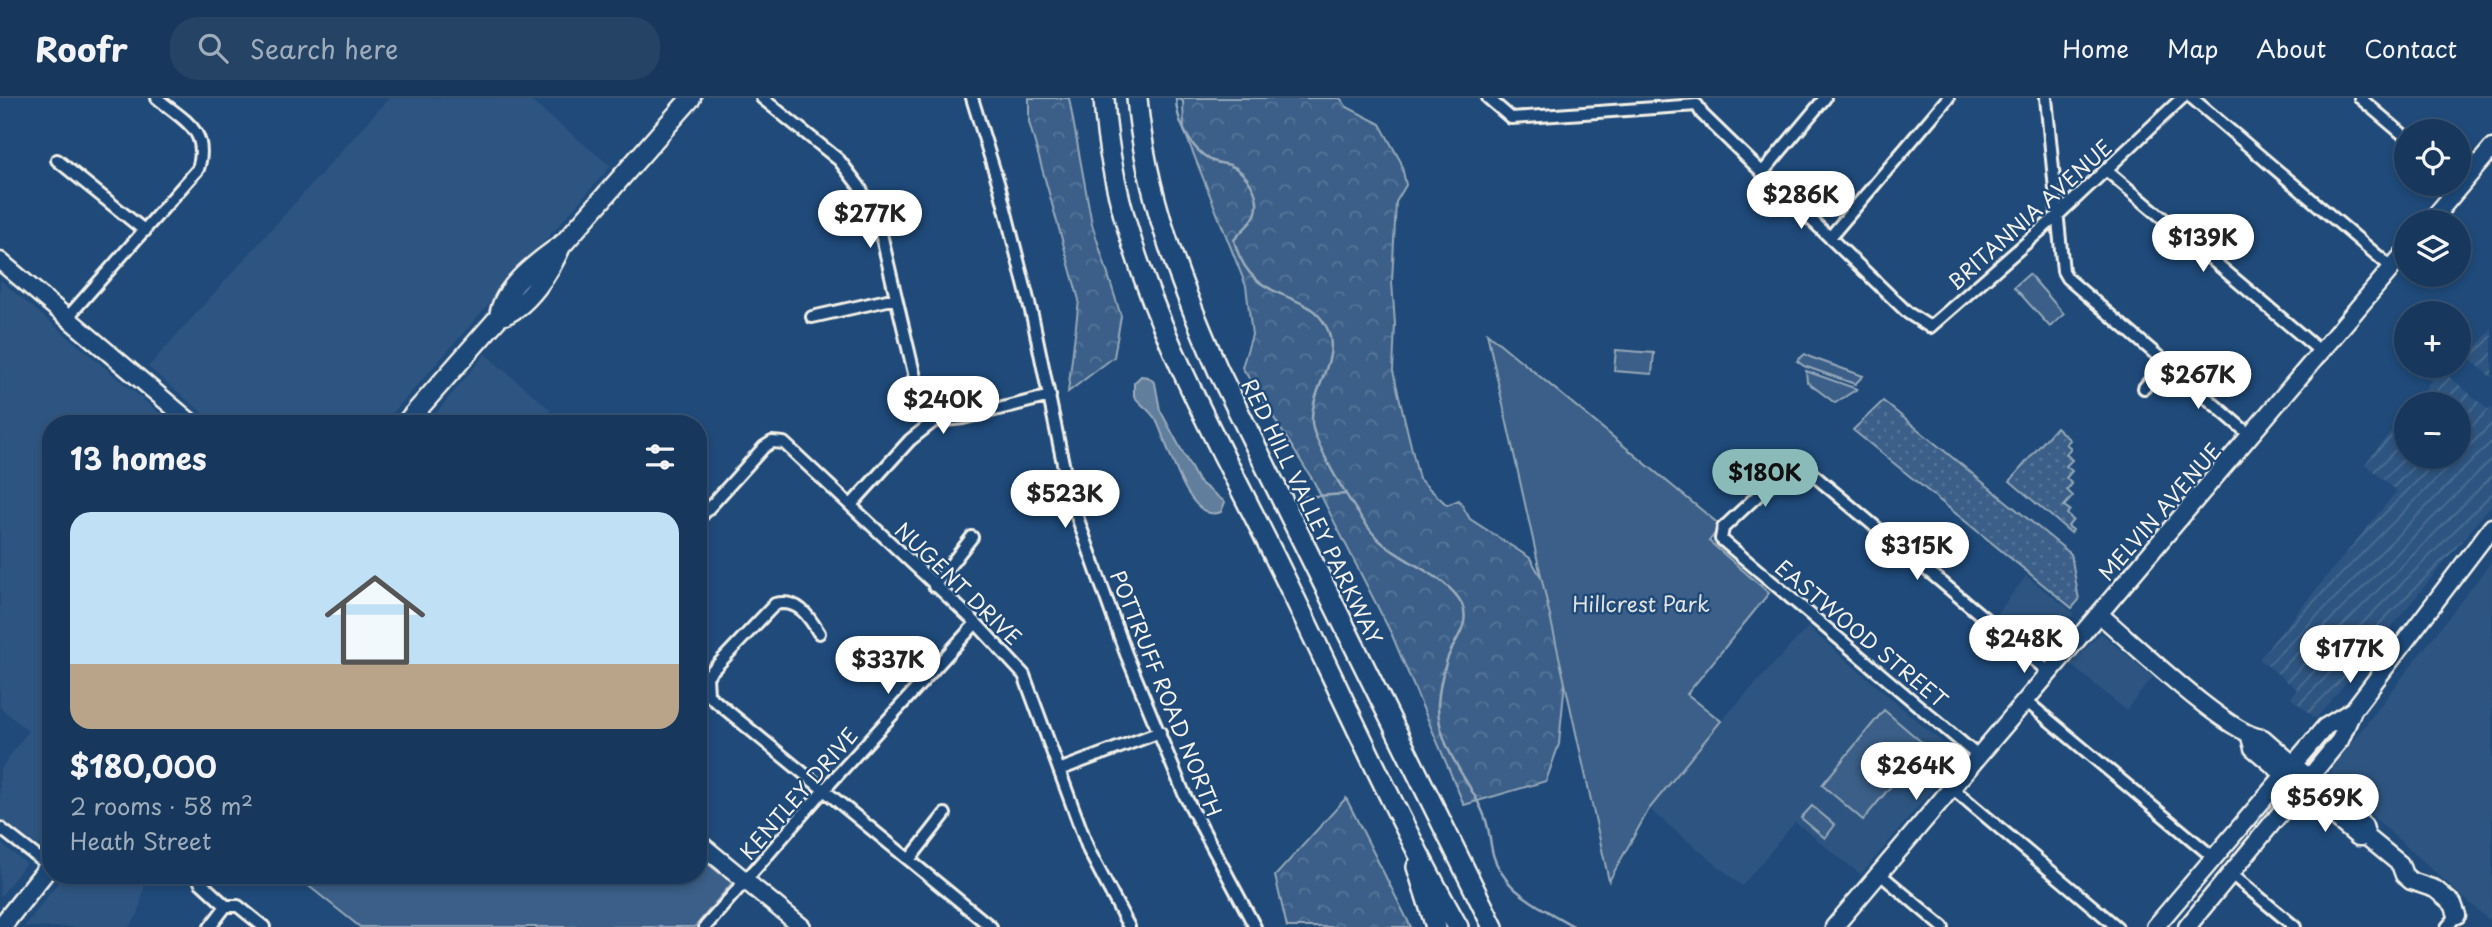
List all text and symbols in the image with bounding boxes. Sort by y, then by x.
search box [170,17,660,80]
text: Roofr [35,23,128,73]
icon: search [194,29,232,67]
text: Search here [250,29,398,68]
text: Home [2062,30,2129,66]
text: Map [2167,30,2218,66]
text: About [2256,30,2326,66]
text: Contact [2364,30,2457,66]
map controls [2394,119,2471,469]
button: locate [2394,119,2471,196]
street label: BRITANNIA AVENUE [1939,131,2119,297]
pin: $286K [1752,172,1850,231]
text: $286K [1763,176,1839,211]
pin: $277K [821,190,919,250]
text: $277K [834,195,906,230]
button: layers [2394,210,2471,287]
pin: $139K [2154,214,2252,274]
text: $139K [2168,219,2238,254]
button: + [2394,301,2471,378]
pin: $267K [2149,352,2247,411]
text: $267K [2160,356,2236,391]
street label: RED HILL VALLEY PARKWAY [1234,372,1392,650]
pin: $240K [894,376,992,436]
text: $240K [903,381,983,416]
button: − [2394,392,2471,469]
text: 13 homes [70,435,207,480]
street label: MELVIN AVENUE [2090,435,2228,587]
icon: filters [641,438,679,476]
pin: $180K [1716,450,1814,509]
text: $180K [1728,454,1802,489]
pin: $523K [1016,470,1114,530]
text: $523K [1027,475,1103,510]
street label: NUGENT DRIVE [888,514,1030,652]
pin: $315K [1868,522,1966,582]
text: $315K [1881,527,1953,562]
street label: EASTWOOD STREET [1769,551,1956,715]
icon: home [312,557,438,683]
street label: POTTRUFF ROAD NORTH [1103,565,1231,821]
park label: Hillcrest Park [1572,587,1710,619]
pin: $248K [1975,616,2073,675]
text: $248K [1985,620,2063,655]
pin: $177K [2301,626,2399,685]
text: $177K [2316,630,2384,665]
pin: $337K [839,636,937,696]
text: $337K [851,641,925,676]
street label: KENTLEY DRIVE [731,720,865,866]
pin: $264K [1867,742,1965,802]
text: $180,000 [70,743,217,788]
text: $264K [1877,747,1955,782]
pin: $569K [2276,774,2374,834]
text: $569K [2287,779,2363,814]
text: 2 rooms · 58 m² [70,788,253,823]
text: Heath Street [70,823,211,858]

